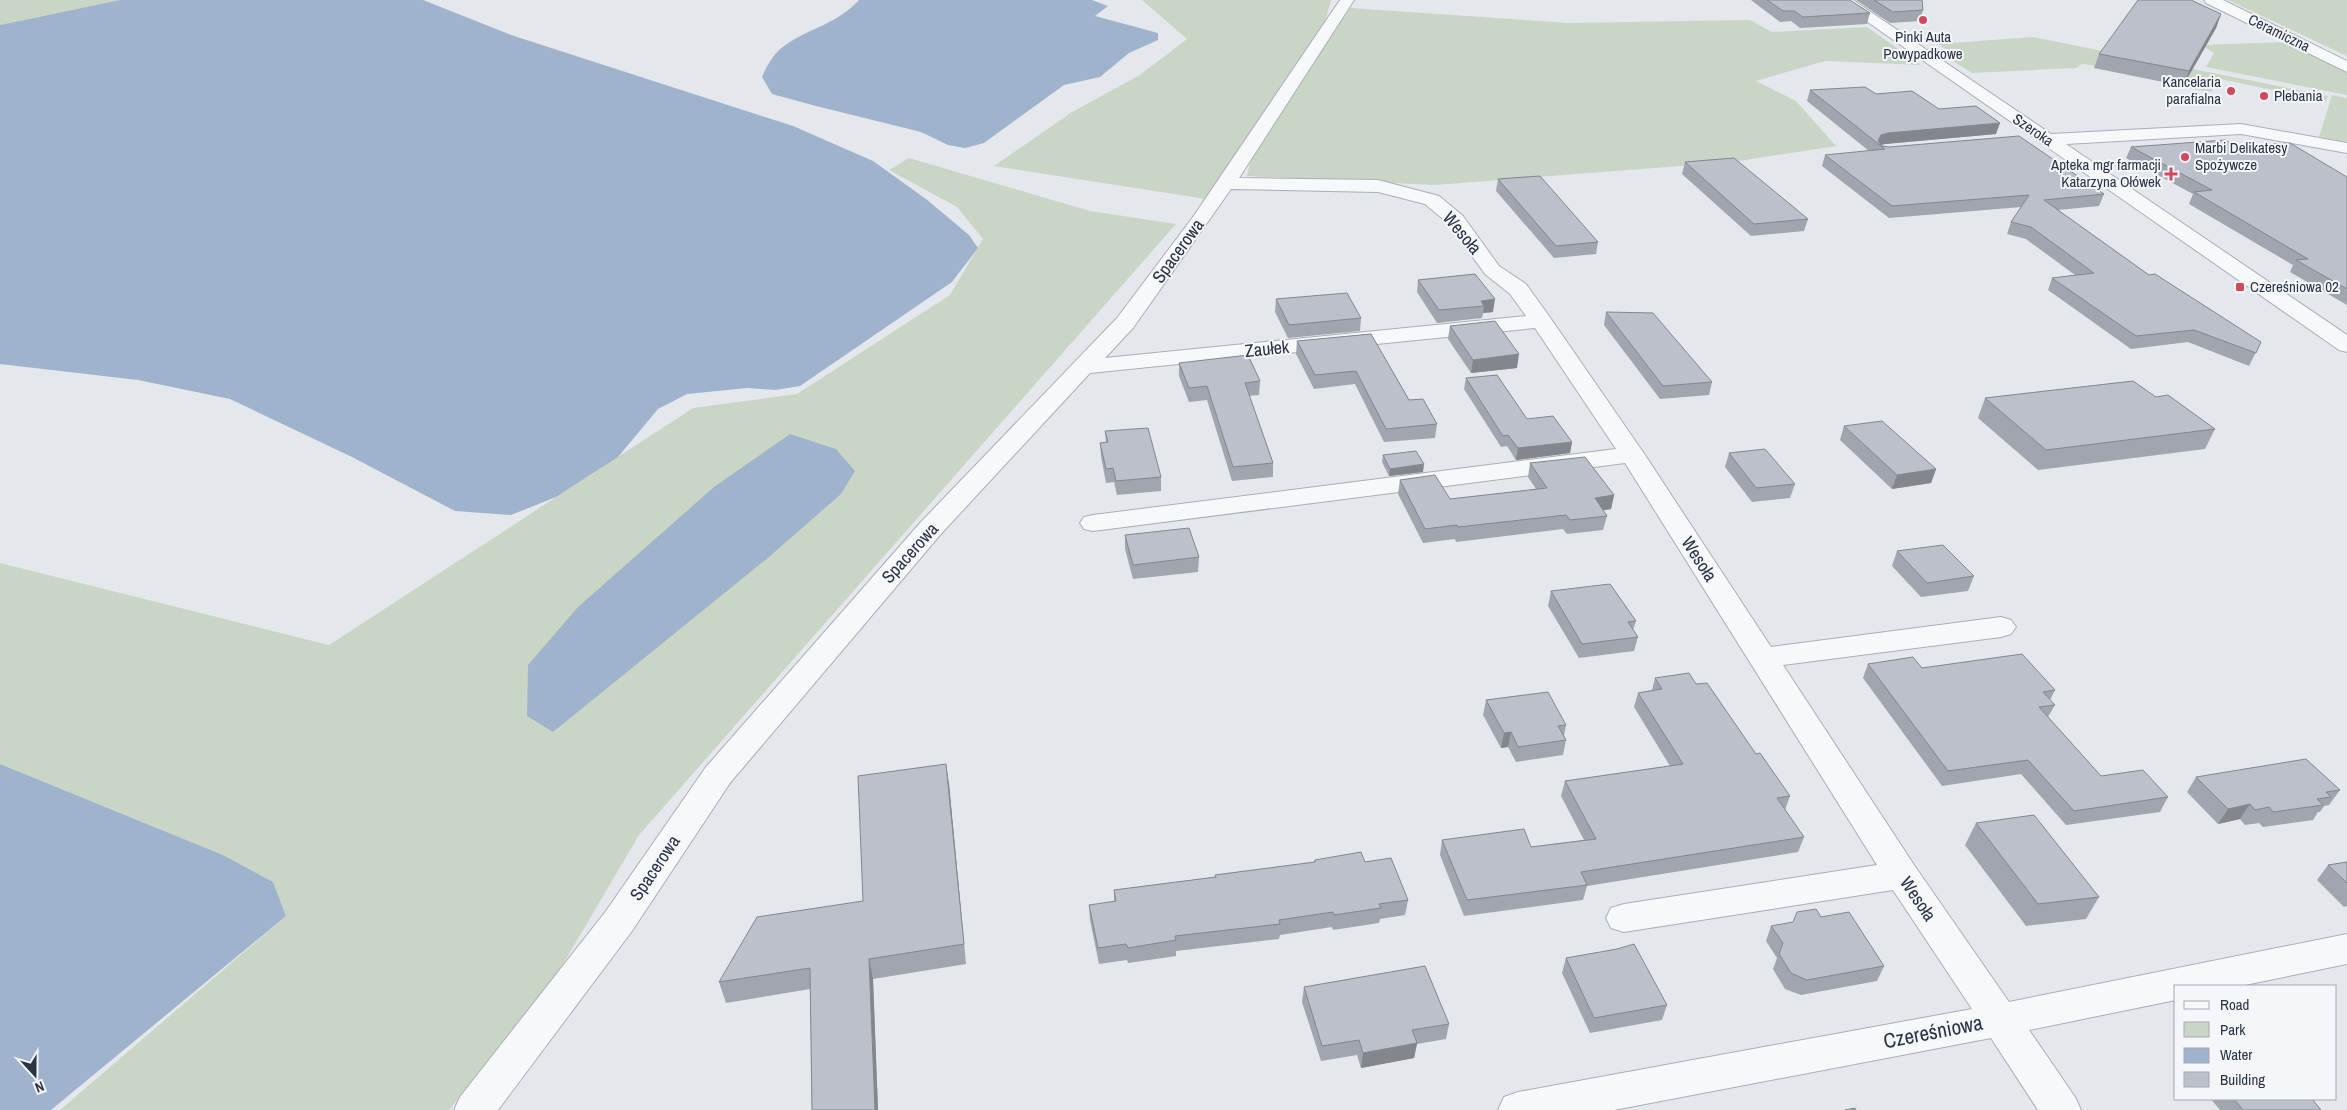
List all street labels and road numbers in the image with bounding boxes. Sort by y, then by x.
street label: Ceramiczna [2245,9,2314,57]
street label: Szeroka [2009,108,2058,151]
street label: Wesoła [1437,206,1488,259]
street label: Spacerowa [1146,213,1209,288]
street label: Zaułek [1244,334,1291,363]
street label: Spacerowa [876,517,944,588]
street label: Wesoła [1676,531,1723,586]
street label: Spacerowa [624,830,686,905]
street label: Wesoła [1894,871,1942,926]
street label: Czereśniowa [1881,1008,1985,1055]

